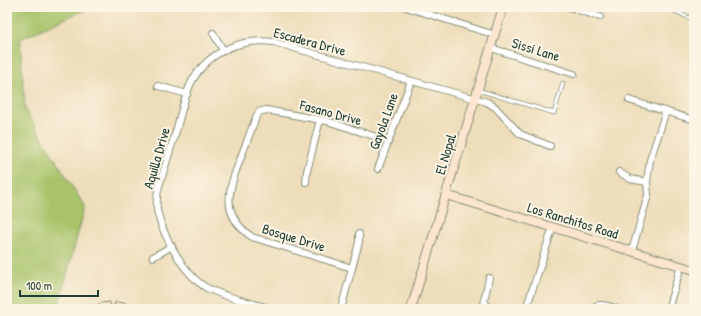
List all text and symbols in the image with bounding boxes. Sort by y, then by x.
street label: Escadera Drive [272,22,349,60]
street label: Sissi Lane [510,33,563,65]
street label: Gayola Lane [364,90,403,152]
street label: Fasano Drive [297,94,364,129]
street label: Aquilla Drive [138,125,175,191]
street label: El Nopal [430,131,461,177]
street label: Los Ranchitos Road [525,197,621,243]
street label: Bosque Drive [260,218,328,257]
scale bar [20,272,98,298]
text: 100 m [26,277,52,294]

